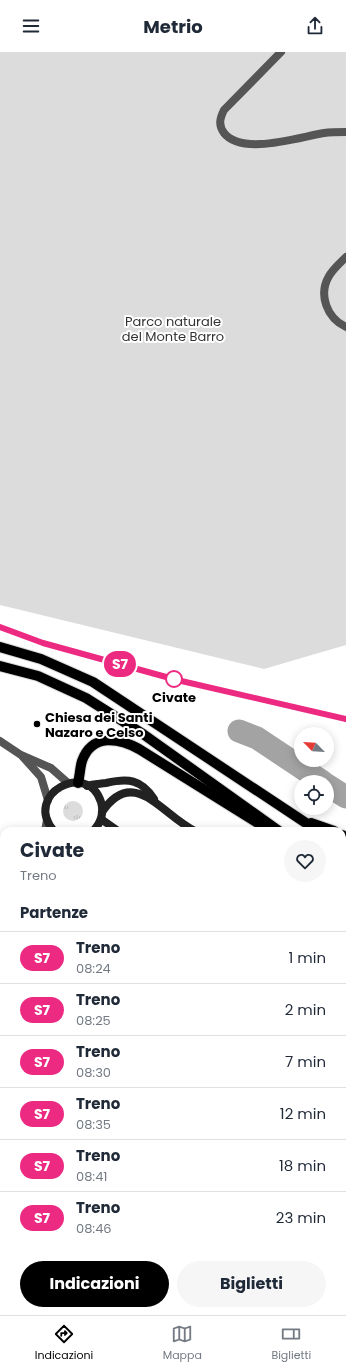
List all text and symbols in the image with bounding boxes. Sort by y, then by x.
text: Metrio [143,14,203,39]
icon: menu [20,15,42,37]
icon: share [304,15,326,37]
park label: Parco naturale del Monte Barro [122,312,224,346]
line badge: S7 [102,651,138,677]
text: S7 [112,654,128,674]
marker: Civate [165,670,183,688]
place label: Civate [152,688,196,707]
place label: Chiesa dei Santi Nazaro e Celso [45,708,153,742]
marker: Chiesa dei Santi Nazaro e Celso [32,719,42,729]
north arrow [294,727,334,767]
map controls [294,727,334,815]
button: locate [294,775,334,815]
text: Civate [20,837,84,864]
button: heart [284,840,326,882]
text: Treno [20,866,57,885]
text: Partenze [20,902,88,923]
text: Treno [76,937,120,958]
text: 1 min [288,947,326,968]
text: S7 [34,948,50,968]
text: 08:24 [76,959,111,978]
text: Treno [76,989,120,1010]
text: 2 min [285,999,326,1020]
text: S7 [34,1000,50,1020]
text: 08:25 [76,1011,111,1030]
text: Treno [76,1041,120,1062]
text: 7 min [285,1051,326,1072]
text: S7 [34,1052,50,1072]
text: 08:30 [76,1063,111,1082]
text: Treno [76,1093,120,1114]
text: 12 min [280,1103,326,1124]
text: S7 [34,1104,50,1124]
text: 08:35 [76,1115,111,1134]
text: Treno [76,1145,120,1166]
text: 18 min [279,1155,326,1176]
text: S7 [34,1156,50,1176]
text: 08:41 [76,1167,107,1186]
text: Treno [76,1197,120,1218]
text: 23 min [276,1207,326,1228]
text: S7 [34,1208,50,1228]
text: 08:46 [76,1219,112,1238]
button: Indicazioni [20,1261,169,1307]
button: Biglietti [177,1261,326,1307]
tab: Indicazioni [35,1323,93,1364]
tab: Mappa [163,1323,202,1364]
tab: Biglietti [271,1323,311,1364]

